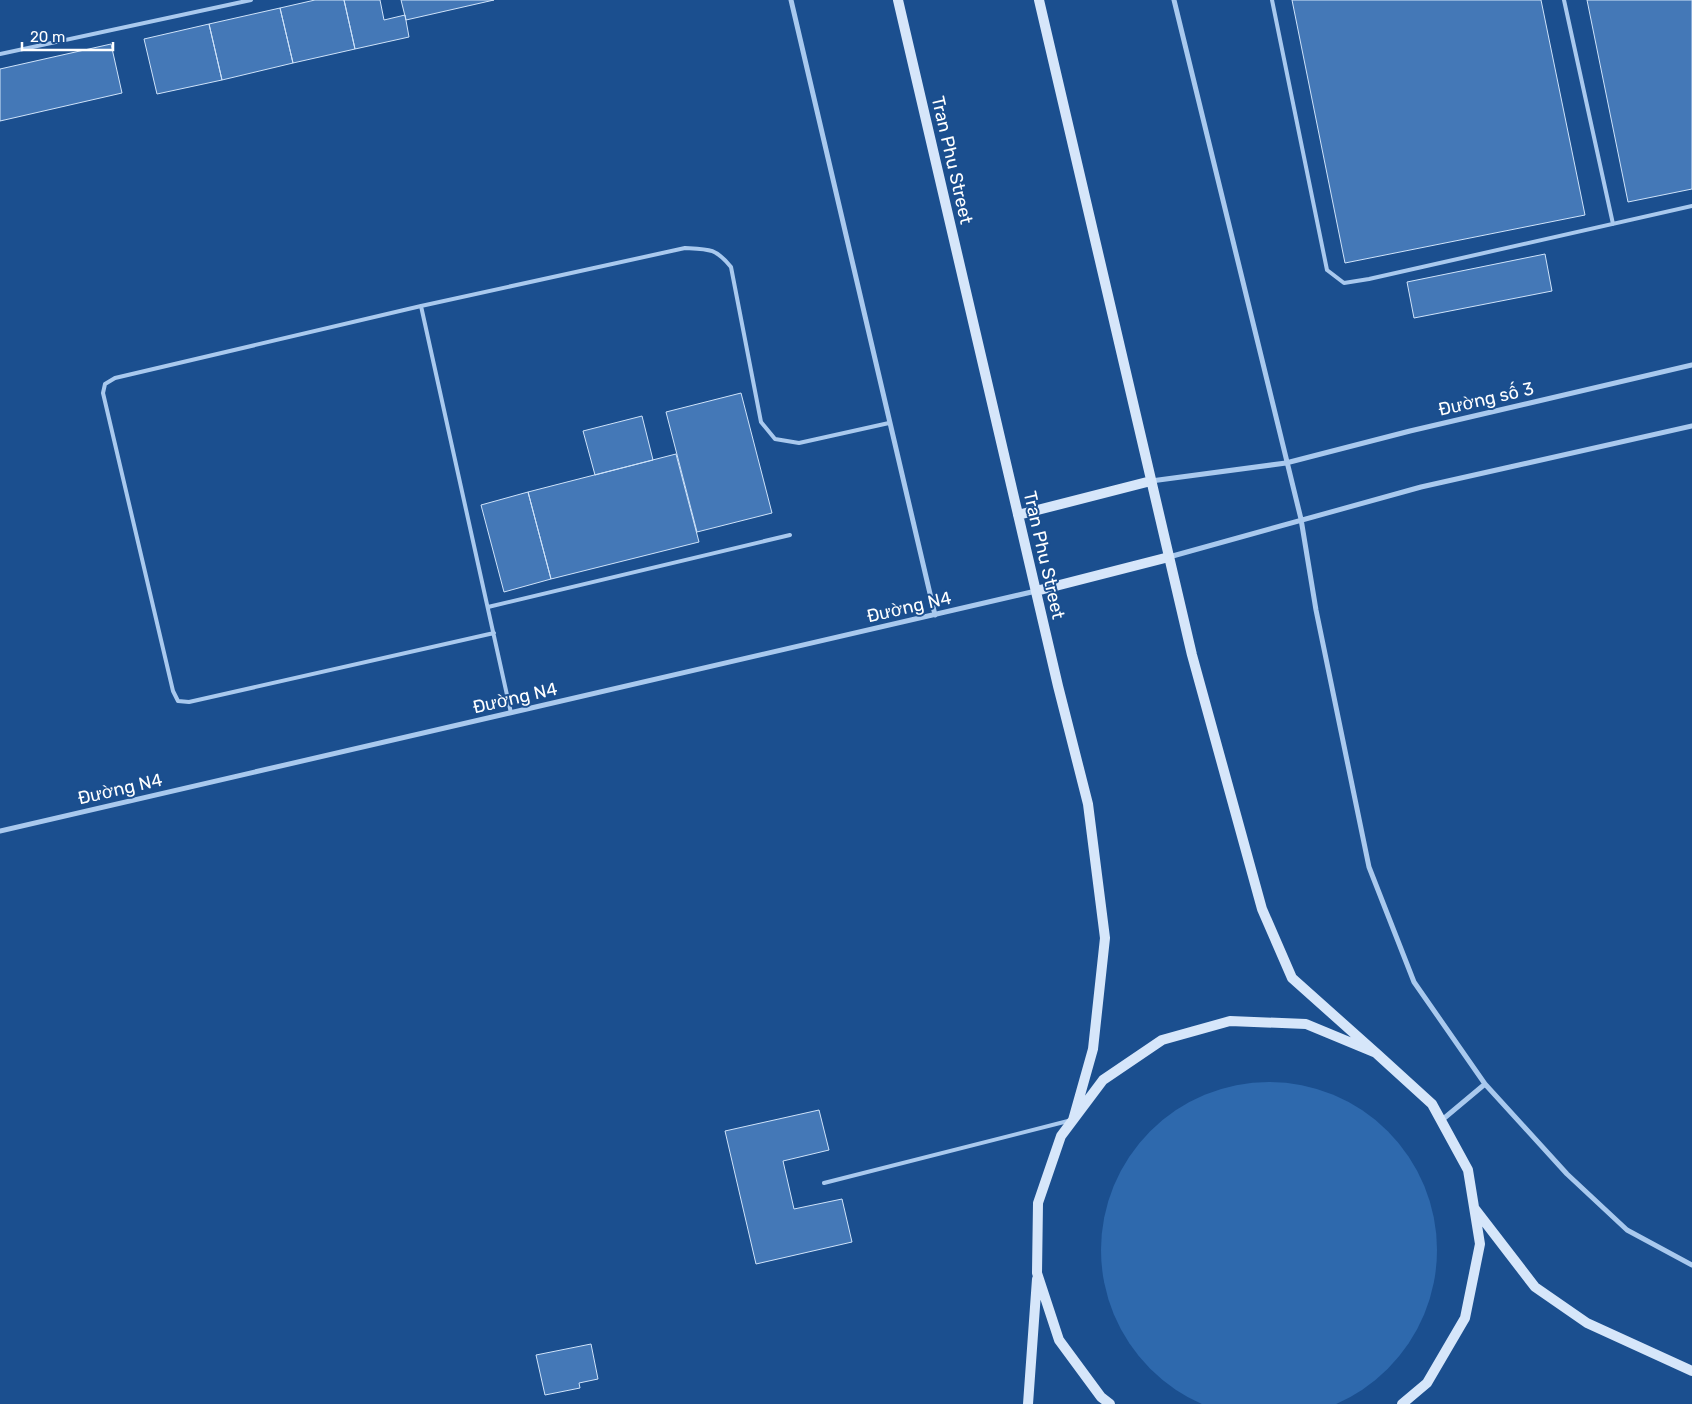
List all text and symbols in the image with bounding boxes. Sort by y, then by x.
scale bar [22,20,114,52]
text: 20 m [30,28,65,46]
street label: Tran Phu Street [927,94,977,226]
street label: Đường số 3 [1436,377,1536,421]
street label: Tran Phu Street [1019,489,1069,621]
street label: Đường N4 [865,587,953,627]
street label: Đường N4 [471,678,559,718]
street label: Đường N4 [76,769,164,809]

